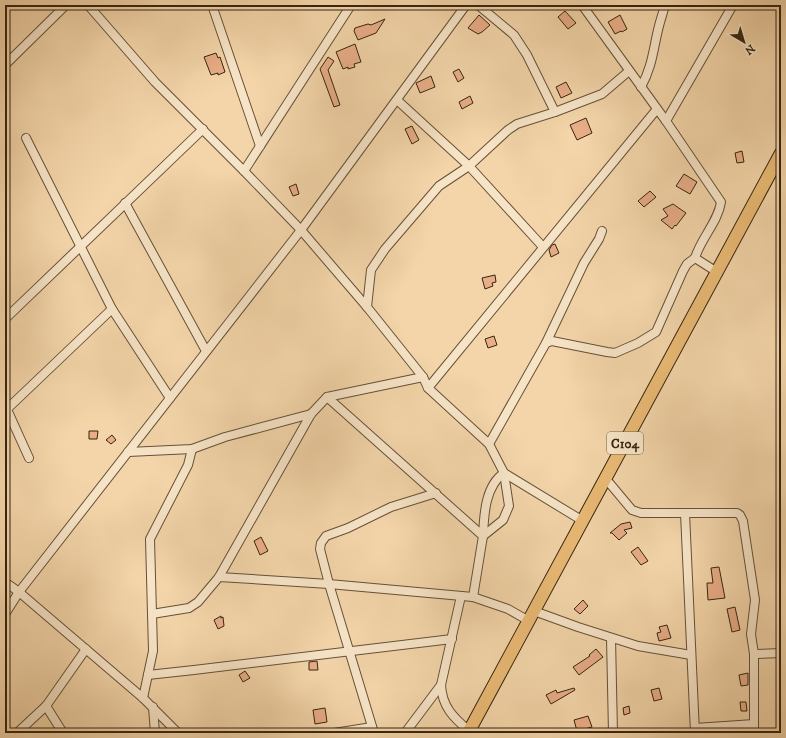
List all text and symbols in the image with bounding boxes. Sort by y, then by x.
north arrow [724,22,764,62]
text: N [742,41,757,57]
road number: C104 [607,432,643,454]

